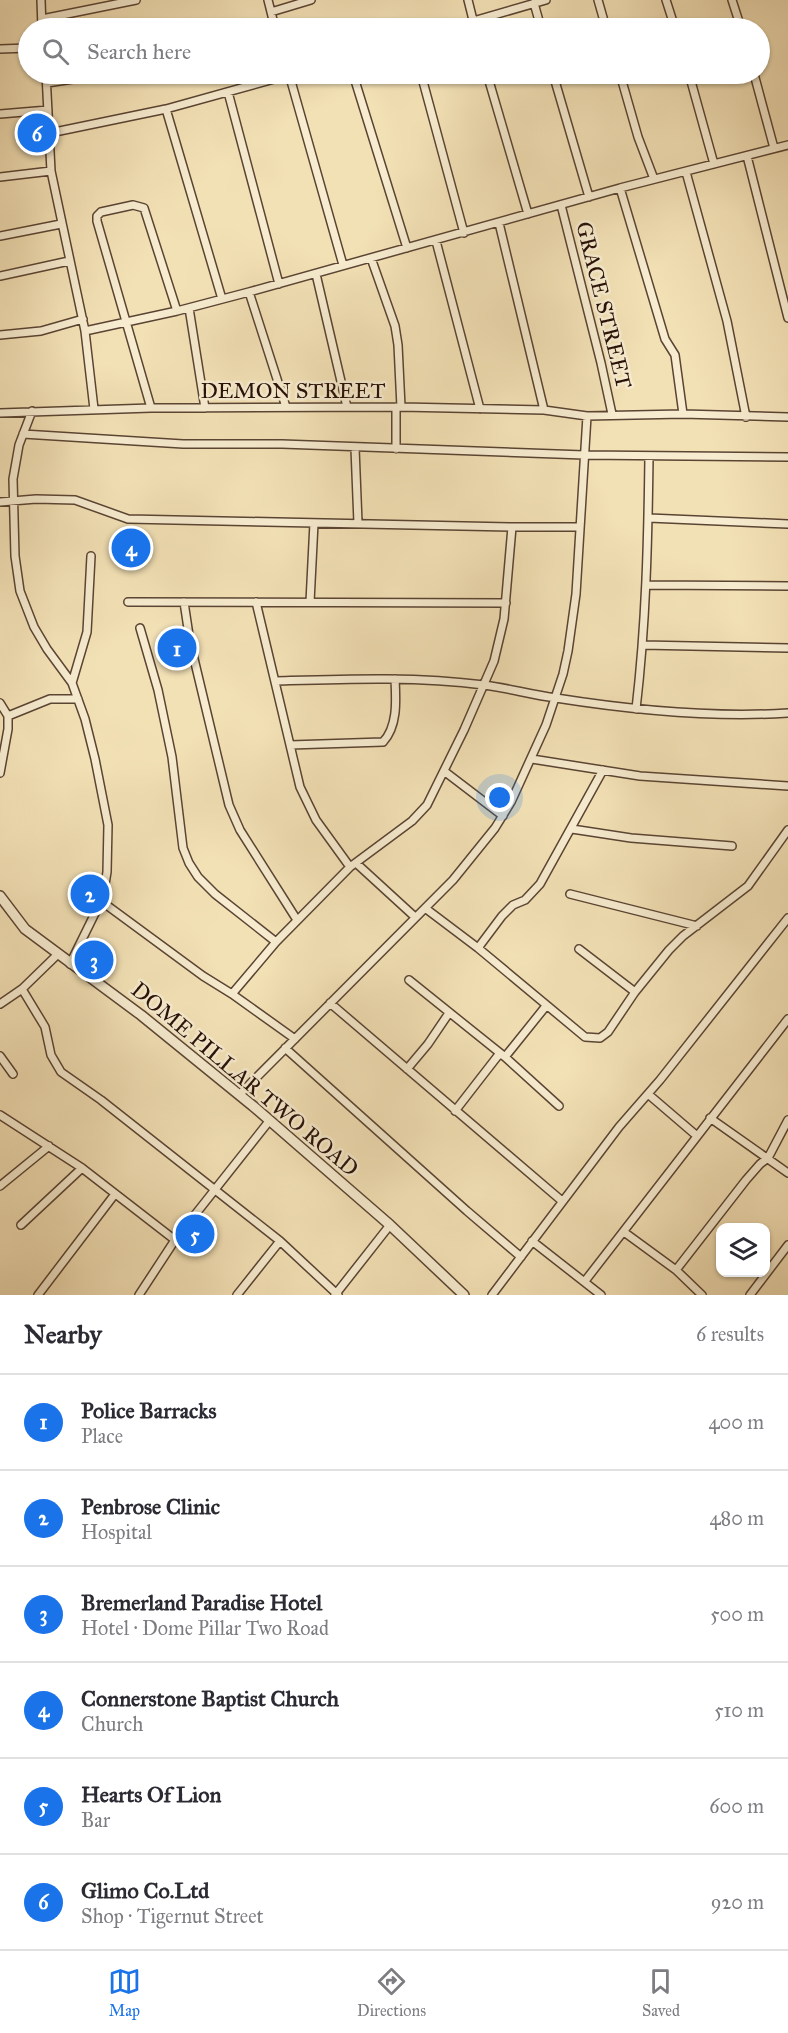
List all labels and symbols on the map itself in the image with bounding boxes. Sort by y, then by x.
pin: 6 [18,110,57,156]
street label: GRACE STREET [570,219,638,391]
street label: DEMON STREET [201,377,385,404]
pin: 4 [112,526,150,570]
pin: 1 [158,626,196,670]
your location [485,783,514,812]
pin: 2 [70,872,110,916]
pin: 3 [74,938,113,982]
street label: DOME PILLAR TWO ROAD [126,976,364,1182]
pin: 5 [176,1212,214,1256]

